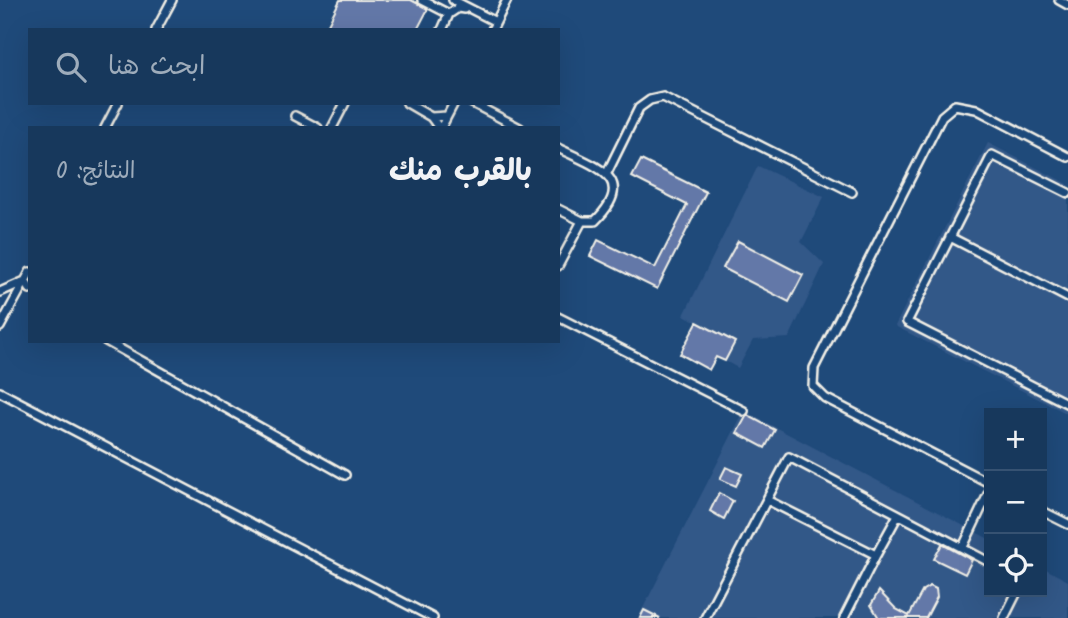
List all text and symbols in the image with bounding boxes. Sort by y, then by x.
search box [28,28,560,105]
text: ابحث هنا [108,46,205,88]
icon: search [52,48,90,86]
text: بالقرب منك [389,148,532,196]
text: النتائج: 0 [56,154,135,190]
map controls [984,408,1047,597]
button: + [984,408,1047,471]
button: − [984,471,1047,534]
button: locate [984,534,1047,597]

